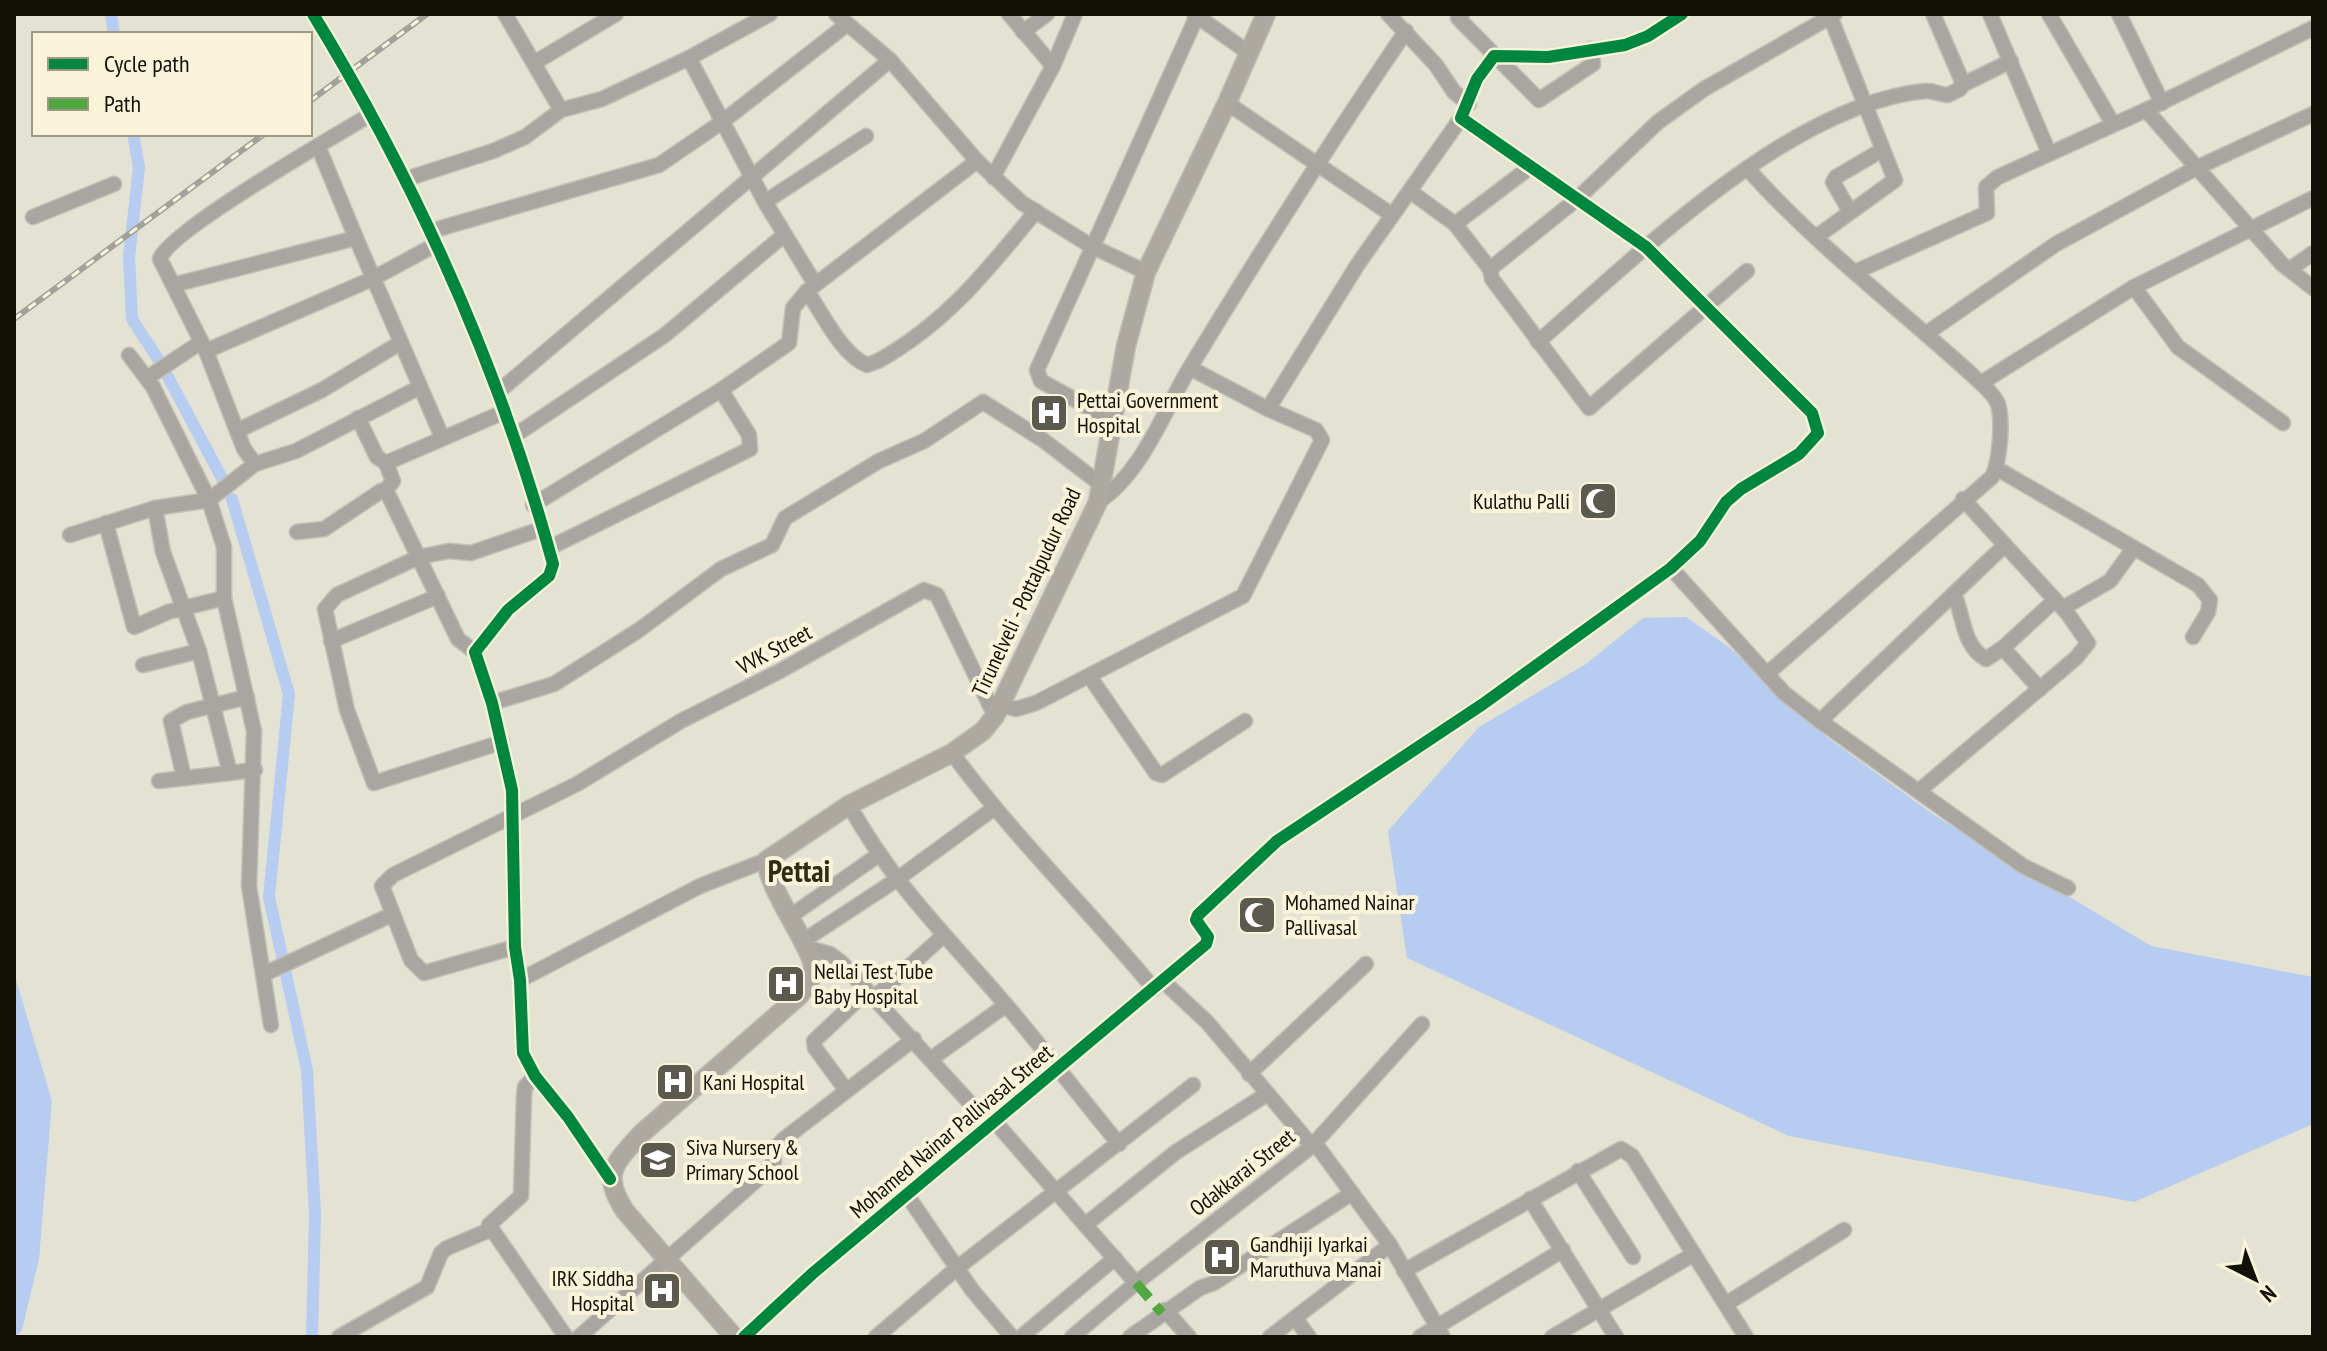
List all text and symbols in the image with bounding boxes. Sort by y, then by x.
legend [32,32,312,136]
text: Cycle path [104,48,190,79]
text: Path [104,88,141,119]
place label: Pettai Government Hospital [1077,386,1218,439]
hospital icon: Pettai Government Hospital [1028,392,1070,434]
mosque icon: Kulathu Palli [1577,480,1619,522]
street label: Tirunelveli - Pottalpudur Road [965,483,1087,701]
place label: Kulathu Palli [1473,487,1570,515]
street label: VVK Street [731,618,816,681]
district label: Pettai [768,851,830,890]
place label: Mohamed Nainar Pallivasal [1285,888,1415,941]
mosque icon: Mohamed Nainar Pallivasal [1236,894,1278,936]
place label: Nellai Test Tube Baby Hospital [814,957,933,1010]
hospital icon: Nellai Test Tube Baby Hospital [765,963,807,1005]
street label: Mohamed Nainar Pallivasal Street [844,1038,1058,1224]
hospital icon: Kani Hospital [654,1061,696,1103]
place label: Kani Hospital [703,1068,805,1096]
street label: Odakkarai Street [1184,1122,1300,1222]
place label: Siva Nursery & Primary School [686,1133,800,1186]
school or university icon: Siva Nursery & Primary School [637,1139,679,1181]
place label: Gandhiji Iyarkai Maruthuva Manai [1250,1230,1382,1283]
hospital icon: Gandhiji Iyarkai Maruthuva Manai [1201,1236,1243,1278]
north arrow [2215,1239,2295,1319]
place label: IRK Siddha Hospital [552,1264,635,1317]
hospital icon: IRK Siddha Hospital [641,1270,683,1312]
text: N [2255,1279,2282,1308]

